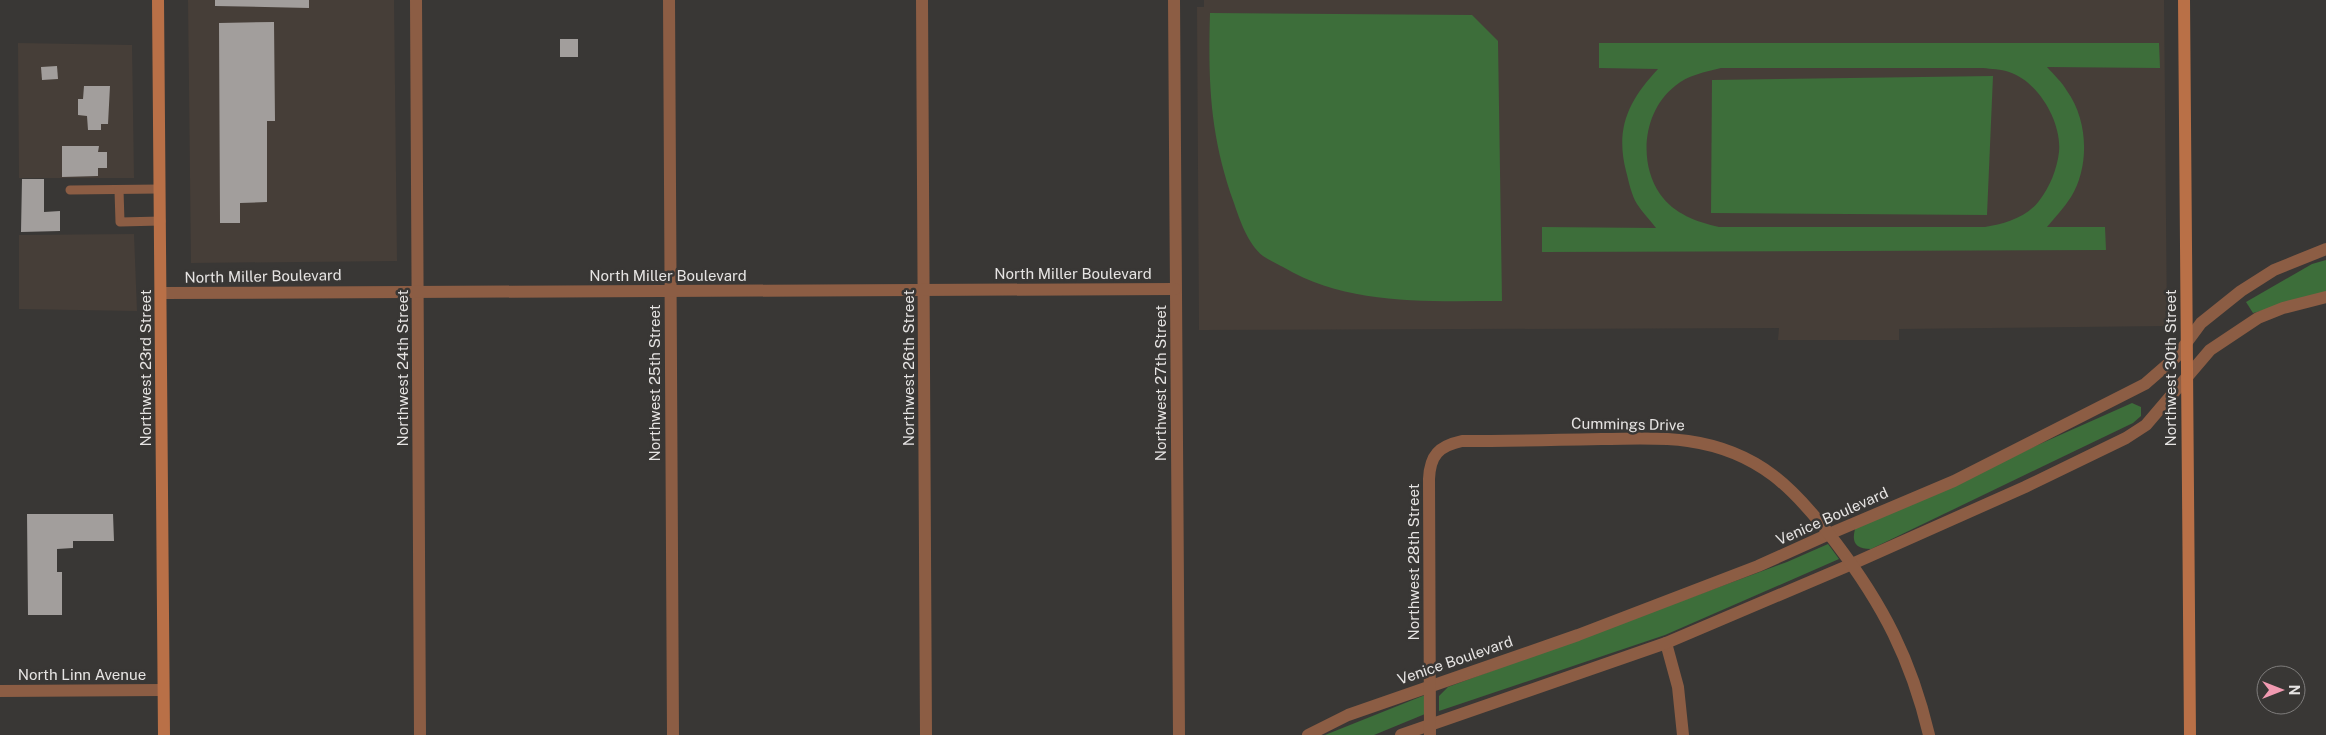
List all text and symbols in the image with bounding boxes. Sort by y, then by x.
street label: North Miller Boulevard [994,265,1152,282]
street label: North Miller Boulevard [184,266,342,286]
street label: North Miller Boulevard [589,267,747,284]
street label: Northwest 23rd Street [137,289,154,447]
street label: Northwest 24th Street [394,289,411,446]
street label: Northwest 30th Street [2162,289,2179,446]
street label: Northwest 26th Street [900,290,917,446]
street label: Northwest 25th Street [646,304,663,461]
street label: Northwest 27th Street [1152,305,1169,461]
street label: Cummings Drive [1571,415,1685,433]
street label: Northwest 28th Street [1405,483,1422,641]
street label: Venice Boulevard [1773,484,1891,548]
street label: Venice Boulevard [1395,632,1515,688]
north arrow [2256,665,2306,715]
street label: North Linn Avenue [18,666,146,683]
text: N [2286,685,2302,695]

